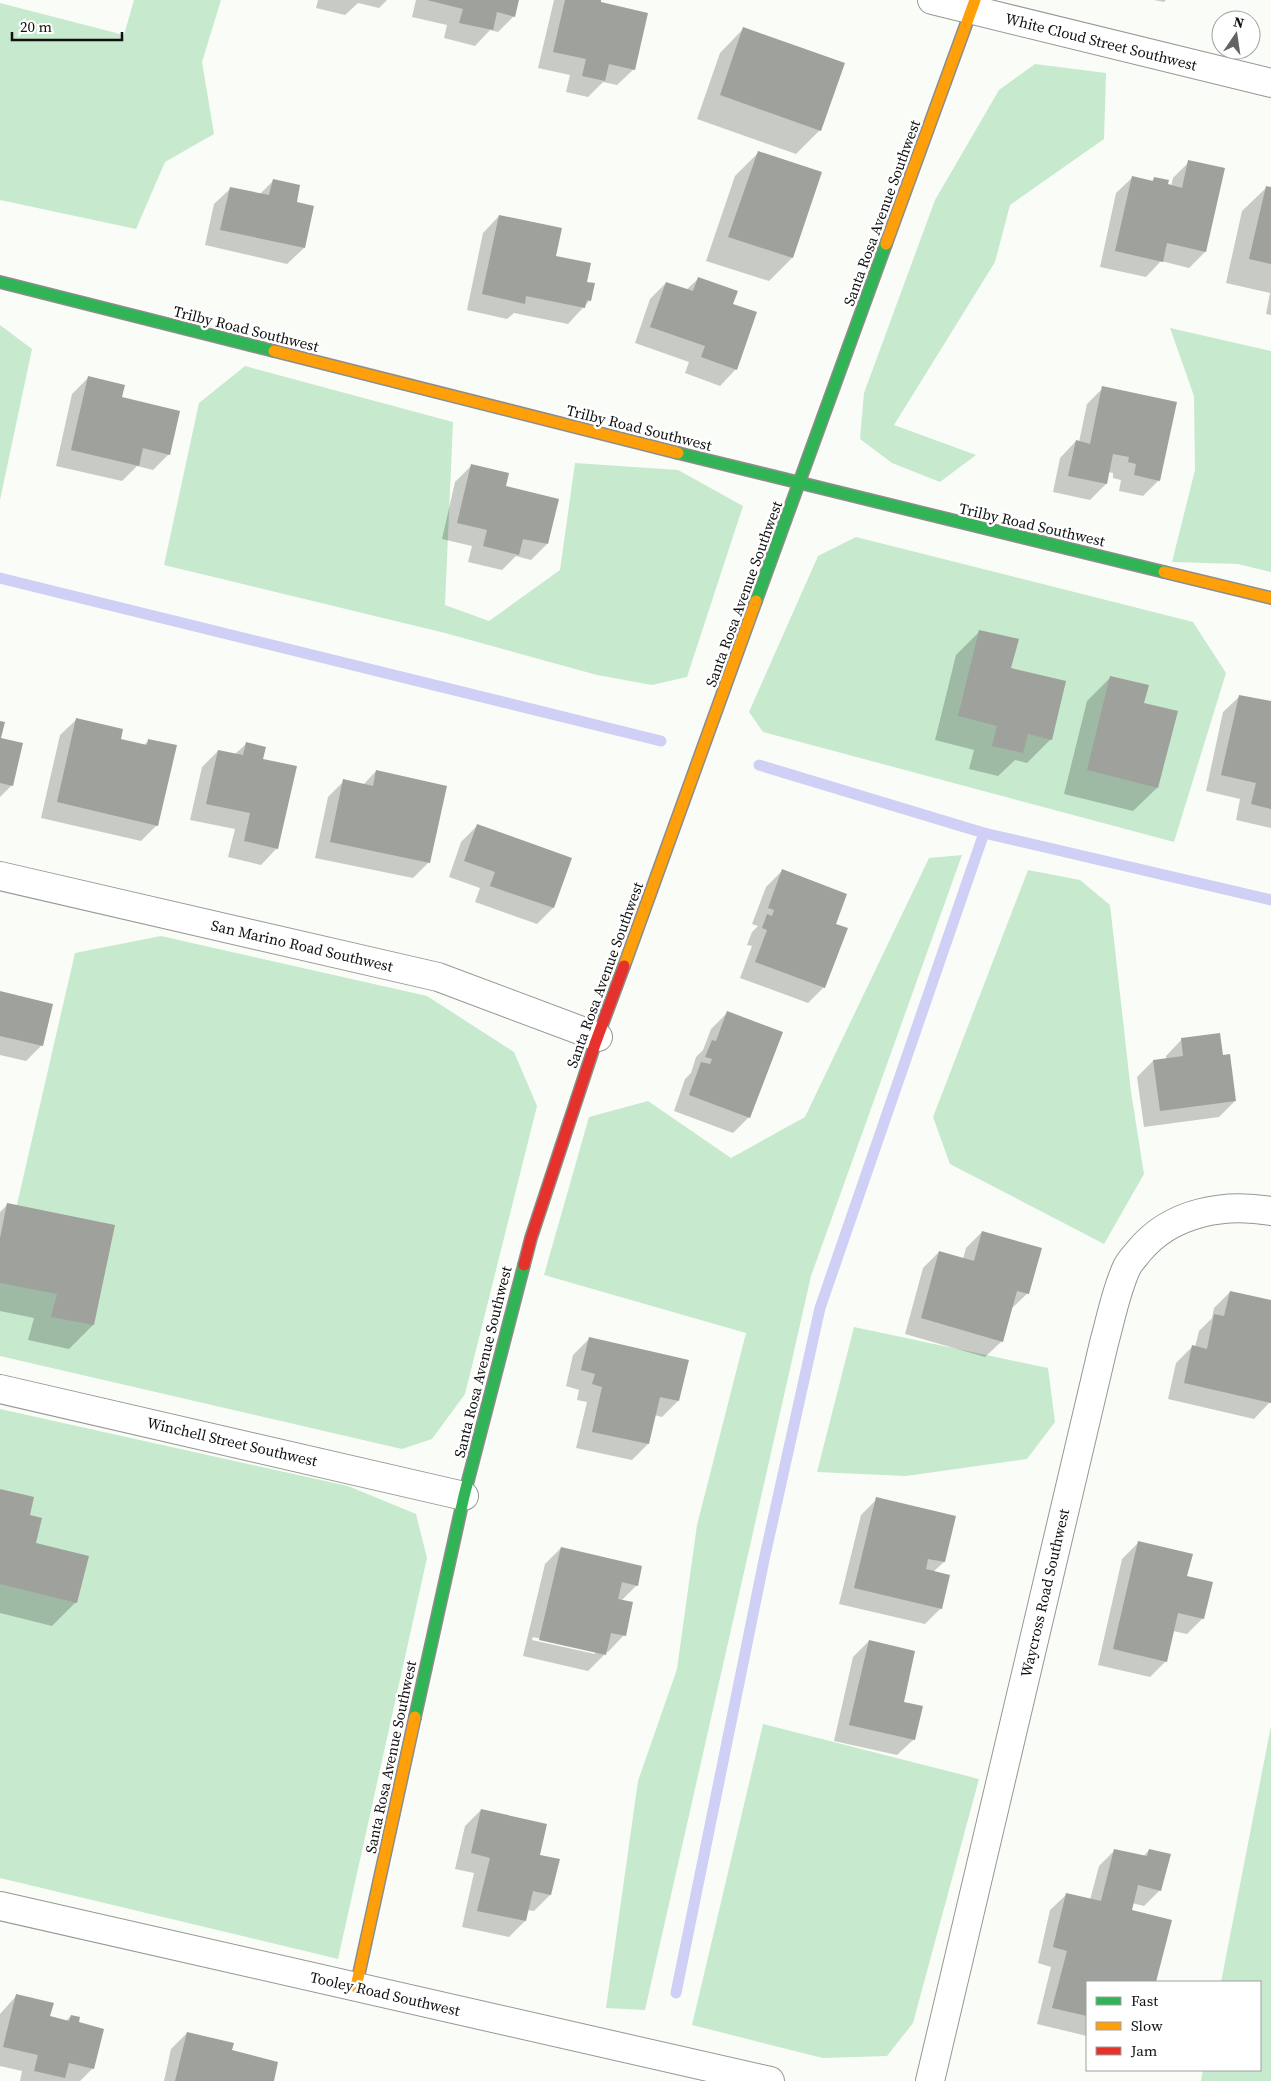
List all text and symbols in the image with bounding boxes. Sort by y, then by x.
street label: White Cloud Street Southwest [1003,8,1199,76]
scale bar [12,10,122,42]
north arrow [1211,10,1261,60]
text: N [1232,11,1246,33]
text: 20 m [20,16,52,37]
street label: Santa Rosa Avenue Southwest [838,117,925,309]
street label: Trilby Road Southwest [171,300,321,357]
street label: Trilby Road Southwest [564,399,714,456]
street label: Trilby Road Southwest [957,497,1107,552]
street label: Santa Rosa Avenue Southwest [700,498,787,690]
street label: Santa Rosa Avenue Southwest [561,879,648,1071]
street label: San Marino Road Southwest [209,914,395,977]
street label: Santa Rosa Avenue Southwest [449,1264,517,1460]
street label: Winchell Street Southwest [145,1412,319,1471]
street label: Waycross Road Southwest [1015,1507,1074,1679]
street label: Santa Rosa Avenue Southwest [360,1658,421,1855]
street label: Tooley Road Southwest [308,1966,462,2021]
legend [1086,1981,1261,2071]
text: Fast [1131,1990,1158,2011]
text: Slow [1131,2015,1163,2036]
text: Jam [1130,2040,1158,2061]

